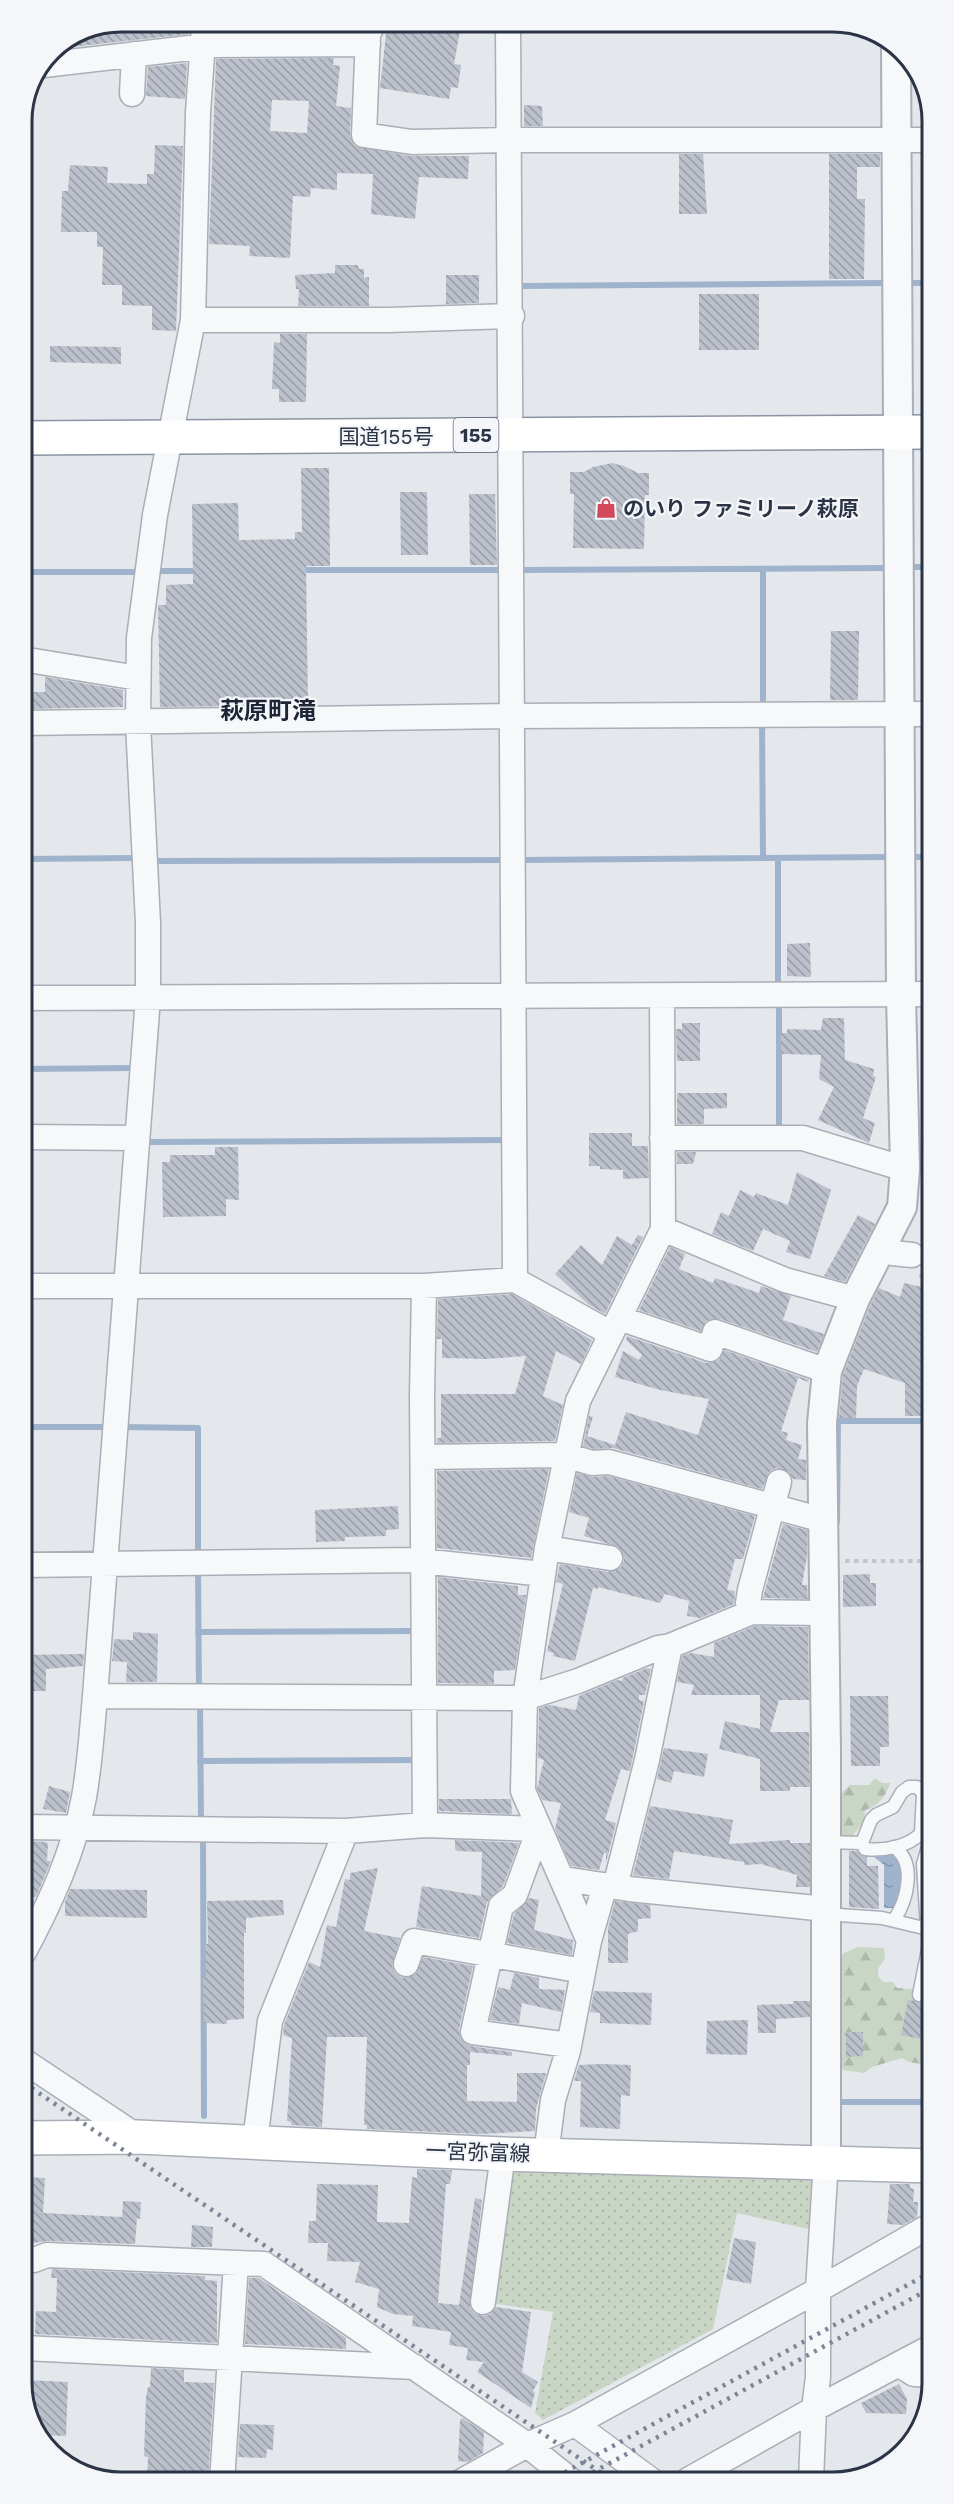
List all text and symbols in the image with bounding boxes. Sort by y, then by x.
road number: 155 [454,418,498,452]
street label: 国道155号 [338,424,434,449]
shop icon: のいり ファミリーノ萩原 [594,496,618,520]
place label: のいり ファミリーノ萩原 [623,496,859,521]
district label: 萩原町滝 [220,697,316,725]
street label: 一宮弥富線 [425,2138,531,2166]

